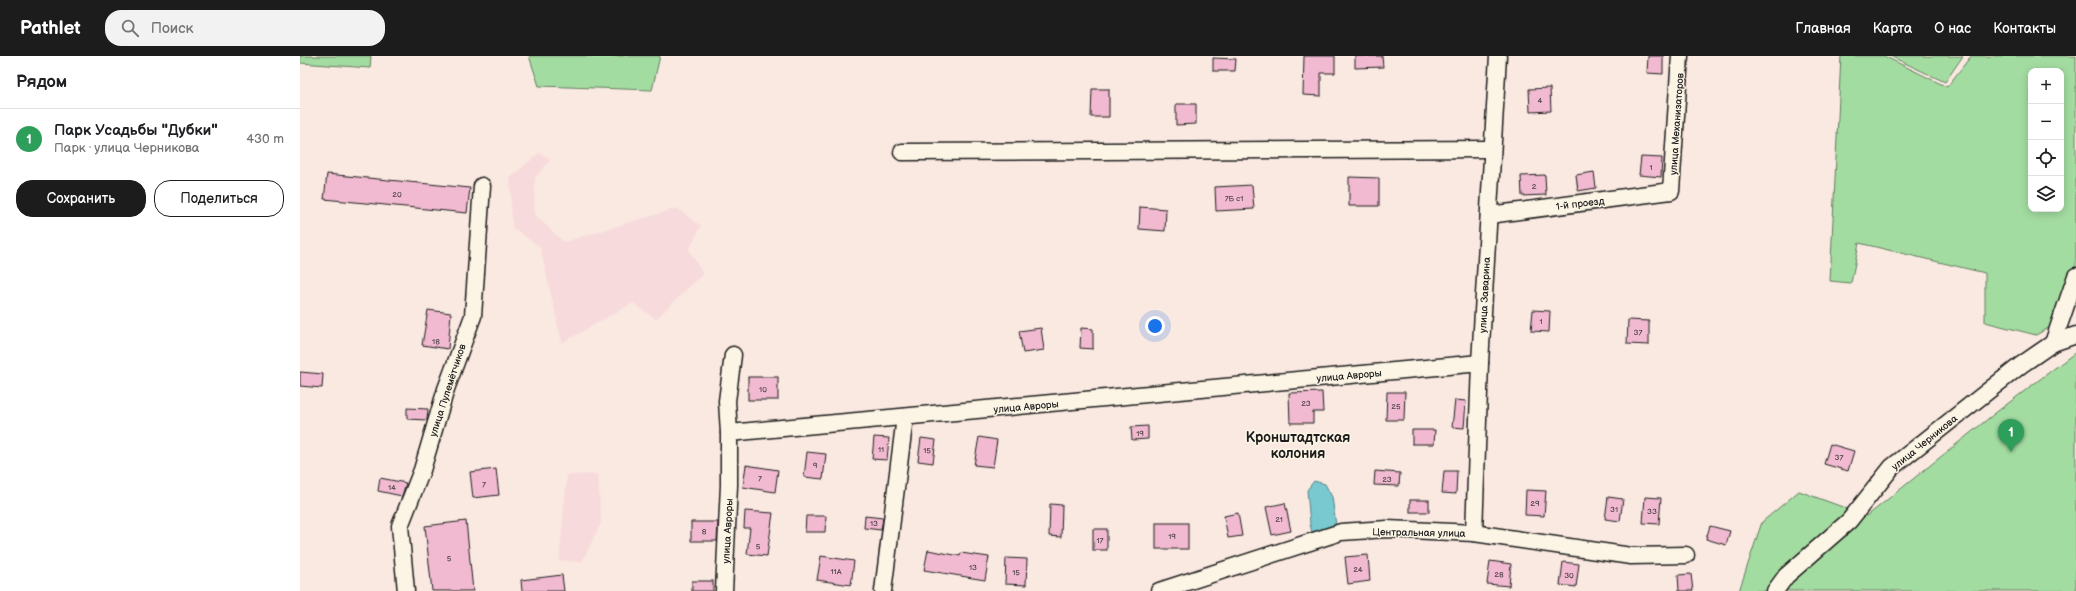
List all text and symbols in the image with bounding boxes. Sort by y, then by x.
search box [105,10,385,46]
text: Pathlet [20,17,81,40]
icon: search [119,17,141,39]
text: Поиск [151,19,194,38]
text: Главная [1796,20,1851,37]
text: Карта [1873,20,1912,37]
text: О нас [1934,20,1971,37]
text: Контакты [1993,20,2056,37]
map controls [2028,68,2064,212]
button: + [2028,68,2064,104]
text: Рядом [16,72,67,92]
street label: улица Механизаторов [1667,72,1687,176]
house number: 4 [1538,96,1543,105]
button: − [2028,104,2064,140]
text: Парк Усадьбы "Дубки" [54,121,218,140]
text: 1 [26,131,32,147]
text: 430 m [246,131,284,147]
text: Парк · улица Черникова [54,140,199,156]
button: locate [2028,140,2064,176]
house number: 1 [1649,163,1653,172]
button: layers [2028,176,2064,212]
button: Сохранить [16,180,146,217]
button: Поделиться [154,180,284,217]
house number: 2 [1532,182,1537,191]
house number: 20 [392,190,402,199]
house number: 7Б с1 [1225,194,1243,203]
street label: 1-й проезд [1555,195,1605,213]
street label: улица Заварина [1477,257,1493,333]
your location [1145,316,1165,336]
house number: 1 [1539,317,1543,326]
house number: 37 [1634,328,1642,337]
house number: 18 [432,337,440,346]
street label: улица Пулемётчиков [427,342,469,438]
street label: улица Авроры [1316,367,1382,385]
house number: 10 [759,385,767,394]
street label: улица Авроры [993,398,1059,416]
house number: 23 [1301,399,1311,408]
house number: 25 [1391,402,1401,411]
street label: улица Черникова [1889,413,1960,473]
pin: 1 [1998,419,2024,452]
house number: 19 [1136,429,1144,438]
district label: Кронштадтская колония [1246,429,1350,462]
house number: 11 [878,445,884,454]
house number: 15 [923,446,931,455]
house number: 37 [1835,453,1843,462]
house number: 9 [813,461,818,470]
house number: 7 [758,474,762,483]
house number: 23 [1382,475,1392,484]
house number: 7 [482,480,486,489]
house number: 14 [388,483,396,492]
street label: улица Авроры [720,498,736,564]
house number: 29 [1530,499,1540,508]
house number: 31 [1610,505,1618,514]
house number: 33 [1647,507,1657,516]
house number: 21 [1275,515,1283,524]
house number: 13 [870,519,878,528]
street label: Центральная улица [1372,526,1466,540]
house number: 8 [702,527,707,536]
house number: 19 [1168,532,1176,541]
house number: 17 [1096,536,1104,545]
house number: 5 [756,542,761,551]
house number: 5 [447,554,452,563]
house number: 13 [969,563,977,572]
house number: 24 [1353,565,1363,574]
house number: 11А [830,567,842,576]
house number: 15 [1012,568,1020,577]
house number: 28 [1494,570,1504,579]
house number: 30 [1564,571,1574,580]

